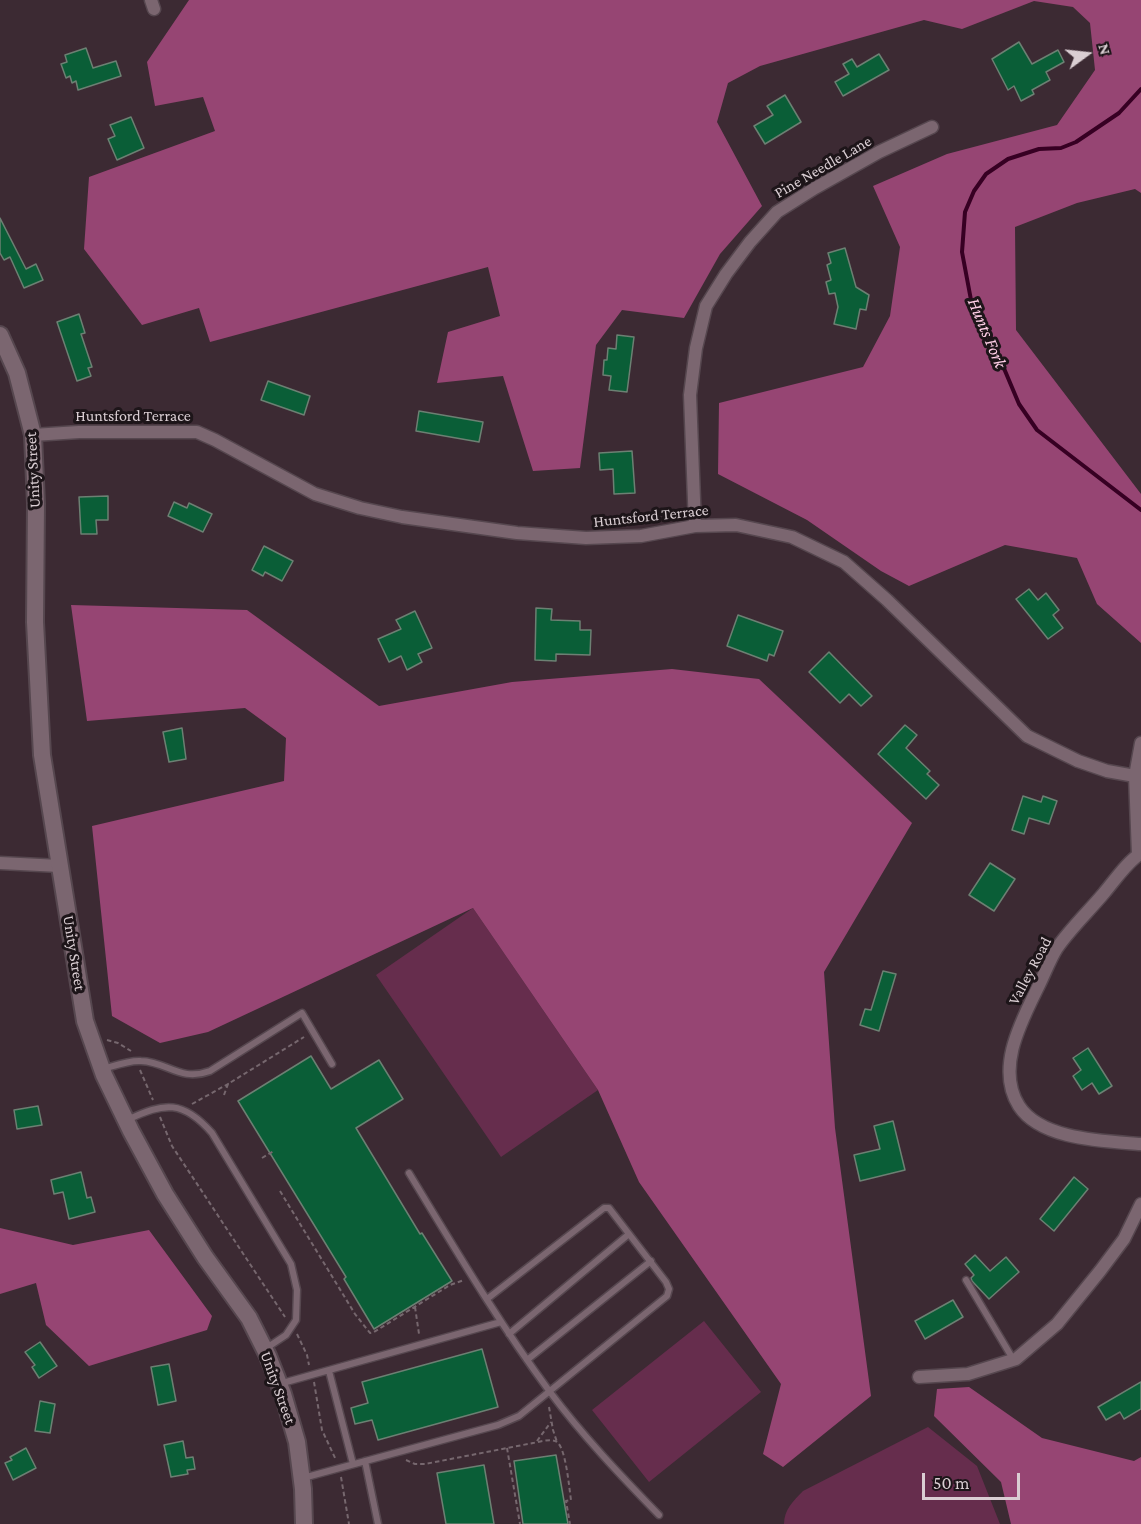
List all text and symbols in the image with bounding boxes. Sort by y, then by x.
north arrow [1057,24,1117,84]
text: N [1095,42,1114,57]
street label: Pine Needle Lane [771,131,875,203]
water label: Hunts Fork [963,295,1011,371]
street label: Huntsford Terrace [75,406,191,426]
street label: Unity Street [21,431,45,509]
street label: Huntsford Terrace [593,500,709,532]
street label: Unity Street [59,914,89,992]
street label: Valley Road [1004,934,1056,1008]
street label: Unity Street [256,1349,300,1427]
scale bar [925,1461,1022,1499]
text: 50 m [933,1473,970,1493]

